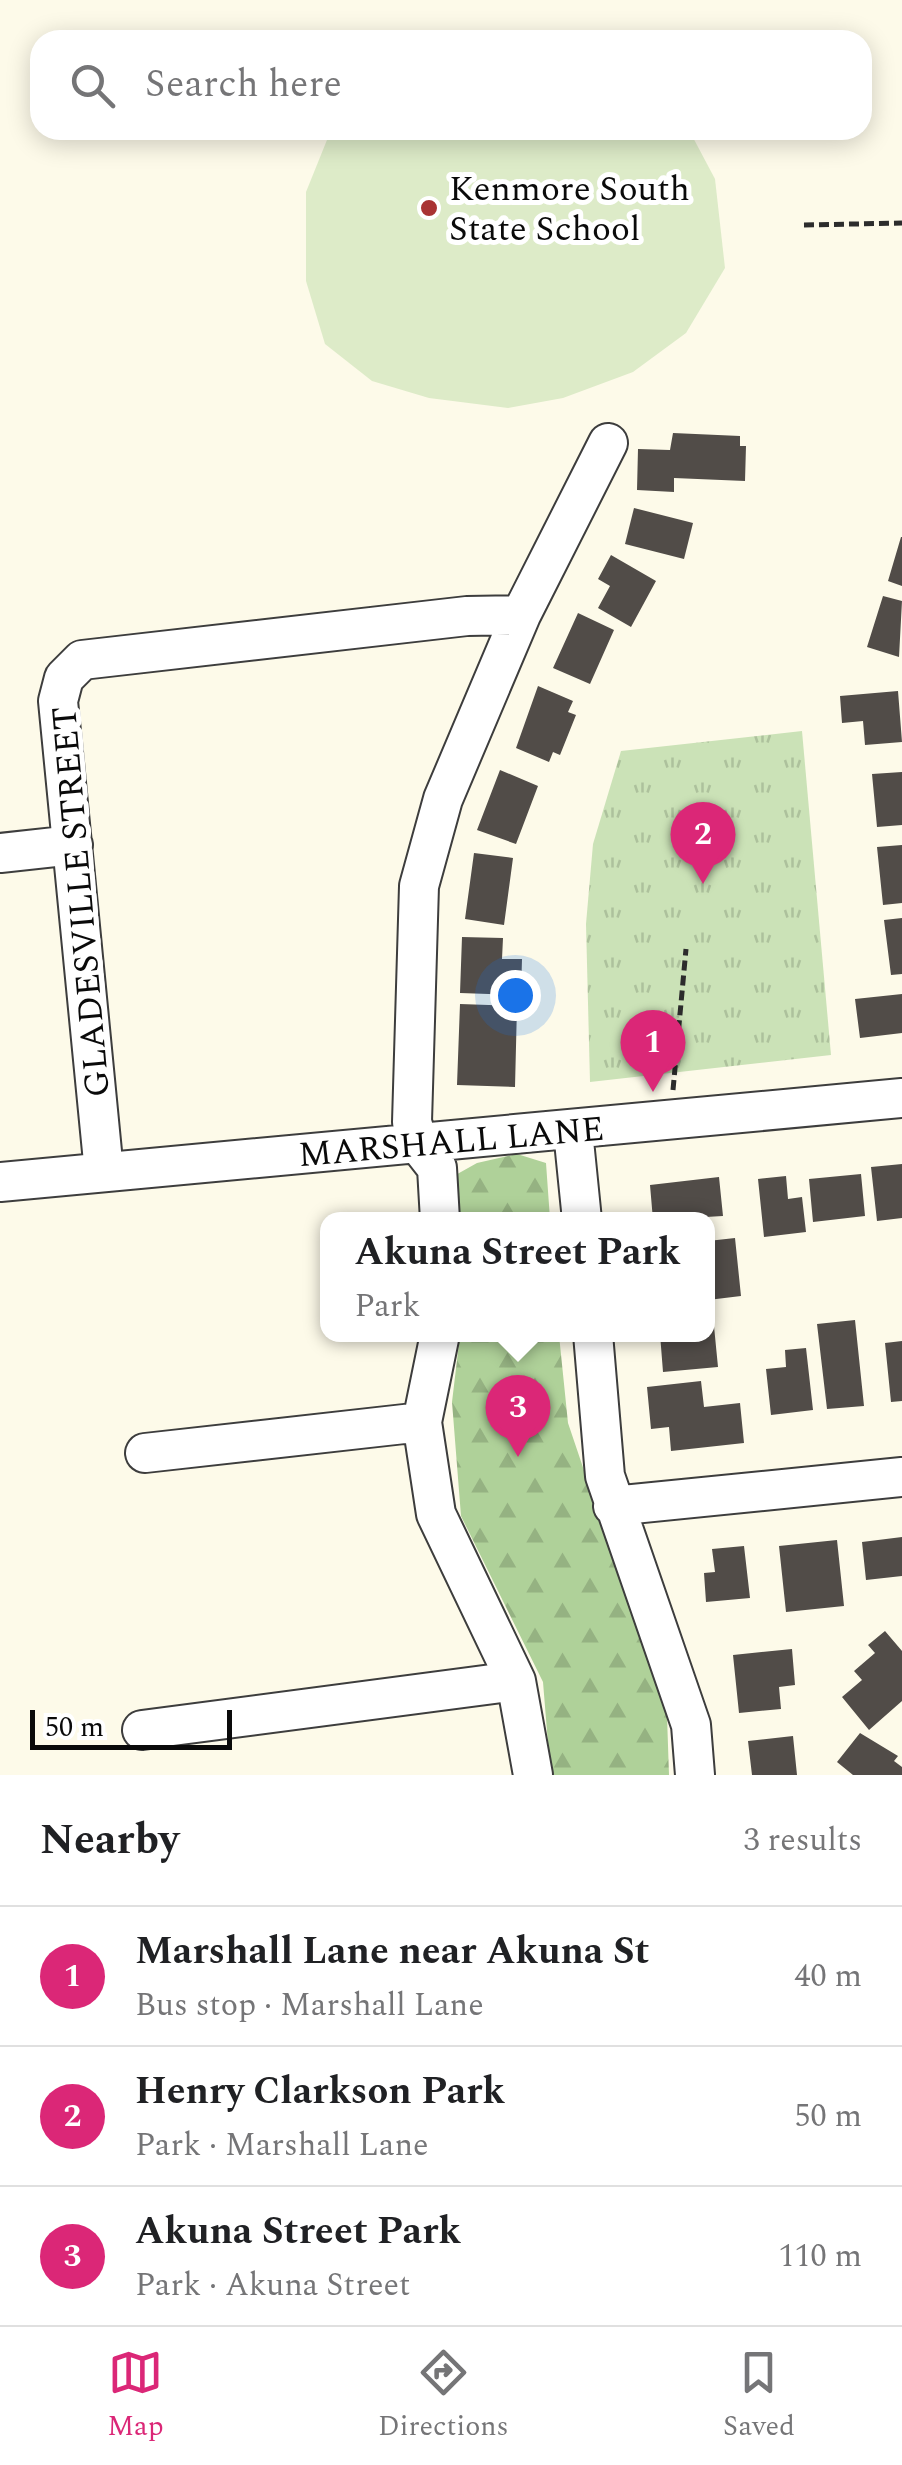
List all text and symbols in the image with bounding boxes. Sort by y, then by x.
search box [30,30,872,140]
text: Search here [145,56,342,114]
icon: search [65,58,120,113]
place label: Kenmore South State School [449,163,690,256]
marker: Kenmore South State School [418,197,440,219]
street label: GLADESVILLE STREET [38,704,125,1100]
pin: 2 [670,802,736,884]
your location [490,970,541,1021]
pin: 1 [620,1010,686,1092]
street label: MARSHALL LANE [296,1103,606,1182]
popup [320,1212,715,1342]
text: Akuna Street Park [354,1224,681,1282]
text: Park [354,1282,420,1331]
pin: 3 [486,1374,550,1457]
scale bar [30,1705,232,1750]
text: 50 m [45,1706,104,1749]
text: Nearby [40,1809,179,1872]
text: 3 results [743,1816,862,1865]
text: Marshall Lane near Akuna St [135,1923,649,1981]
text: 1 [64,1952,81,2001]
text: 40 m [794,1952,862,2001]
text: Bus stop · Marshall Lane [135,1981,484,2030]
text: Henry Clarkson Park [135,2063,505,2121]
text: 2 [64,2092,81,2141]
text: 50 m [794,2092,862,2141]
text: Park · Marshall Lane [135,2121,429,2170]
text: Akuna Street Park [135,2203,461,2261]
text: 3 [64,2232,81,2281]
text: 110 m [778,2232,862,2281]
text: Park · Akuna Street [135,2261,410,2310]
tab: Map [107,2345,164,2448]
tab: Directions [378,2345,509,2448]
tab: Saved [723,2345,795,2448]

